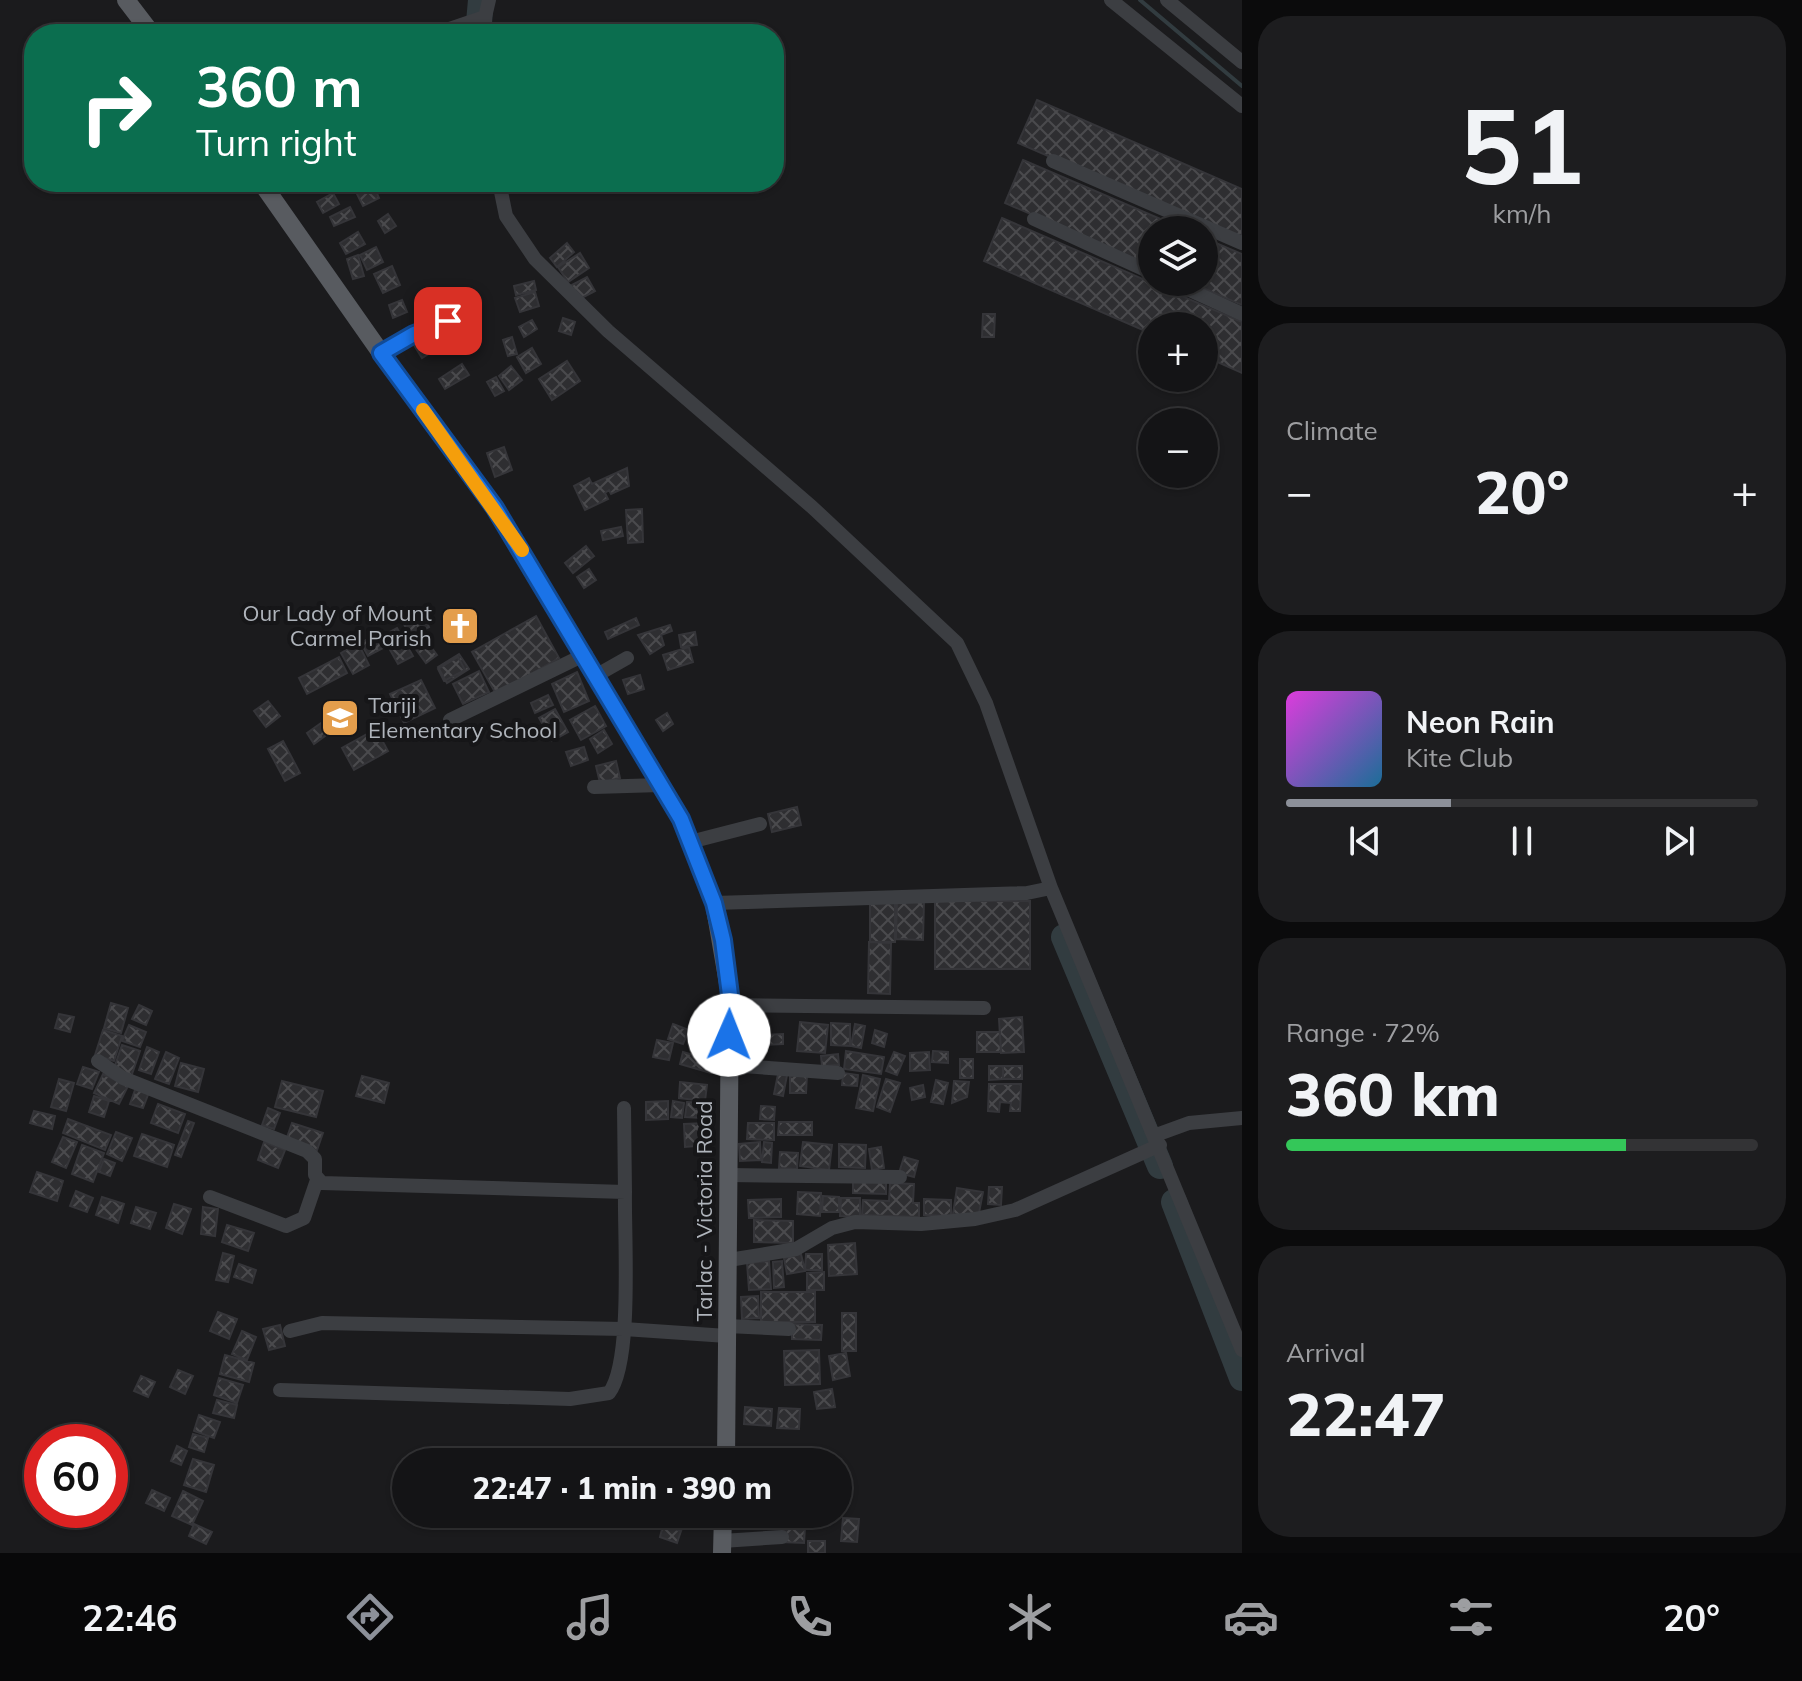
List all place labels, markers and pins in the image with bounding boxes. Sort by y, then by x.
pin [414,287,482,355]
place label: Our Lady of Mount Carmel Parish [242,599,432,652]
church icon: Our Lady of Mount Carmel Parish [439,605,481,647]
place label: Tariji Elementary School [368,691,557,744]
school or university icon: Tariji Elementary School [319,697,361,739]

